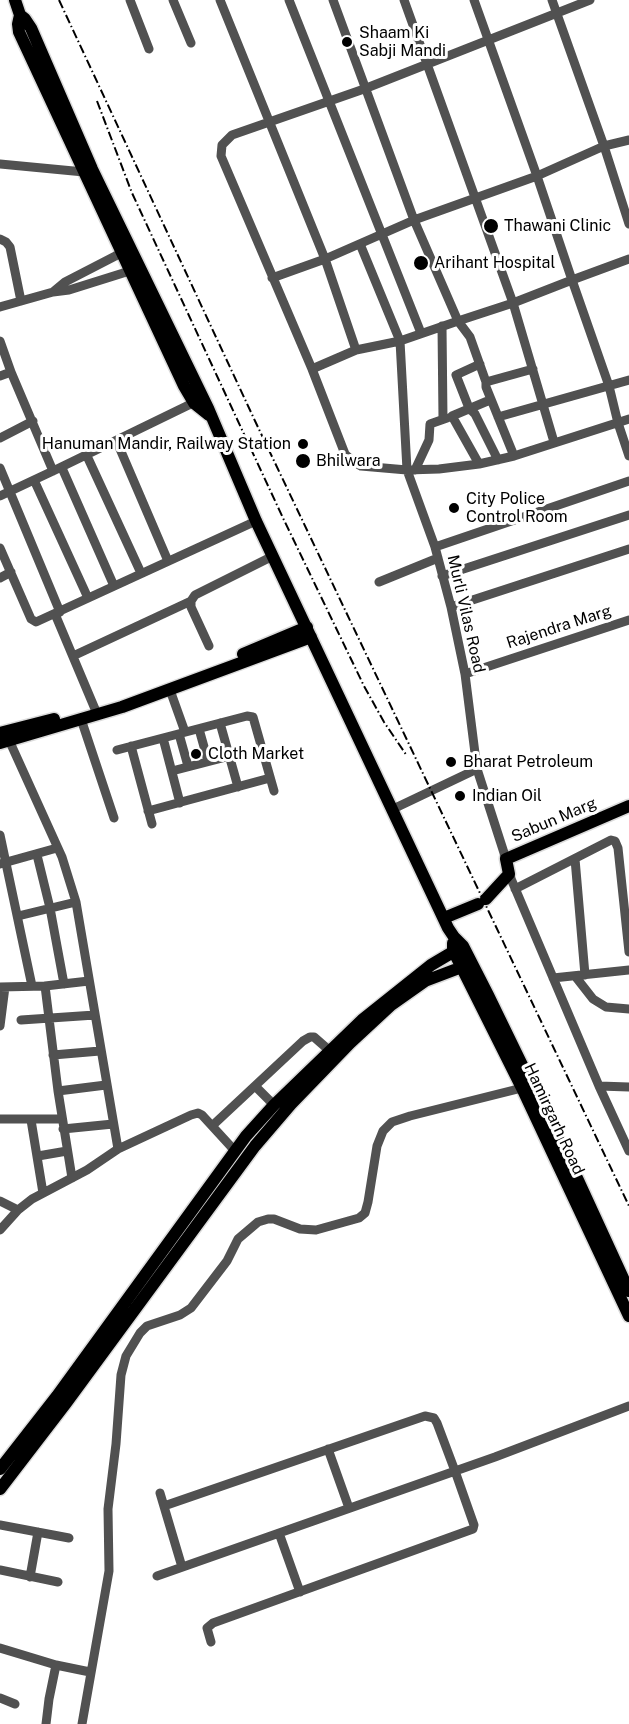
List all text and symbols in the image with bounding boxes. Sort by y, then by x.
place label: Shaam Ki Sabji Mandi [359,23,446,61]
marker: Shaam Ki Sabji Mandi [340,35,354,49]
place label: Thawani Clinic [504,216,611,236]
marker: Thawani Clinic [482,217,500,235]
place label: Arihant Hospital [434,253,555,273]
marker: Arihant Hospital [412,254,430,272]
place label: Hanuman Mandir, Railway Station [42,434,291,454]
marker: Hanuman Mandir, Railway Station [296,437,310,451]
place label: Bhilwara [316,451,380,471]
marker: Bhilwara [294,452,312,470]
place label: City Police Control Room [466,489,568,527]
marker: City Police Control Room [447,501,461,515]
street label: Murli Vilas Road [443,553,489,675]
street label: Rajendra Marg [504,601,614,653]
place label: Cloth Market [208,744,304,764]
marker: Cloth Market [189,747,203,761]
place label: Bharat Petroleum [463,752,593,772]
marker: Bharat Petroleum [444,755,458,769]
place label: Indian Oil [472,786,542,806]
marker: Indian Oil [453,789,467,803]
street label: Sabun Marg [509,793,599,847]
street label: Hamirgarh Road [520,1060,588,1178]

